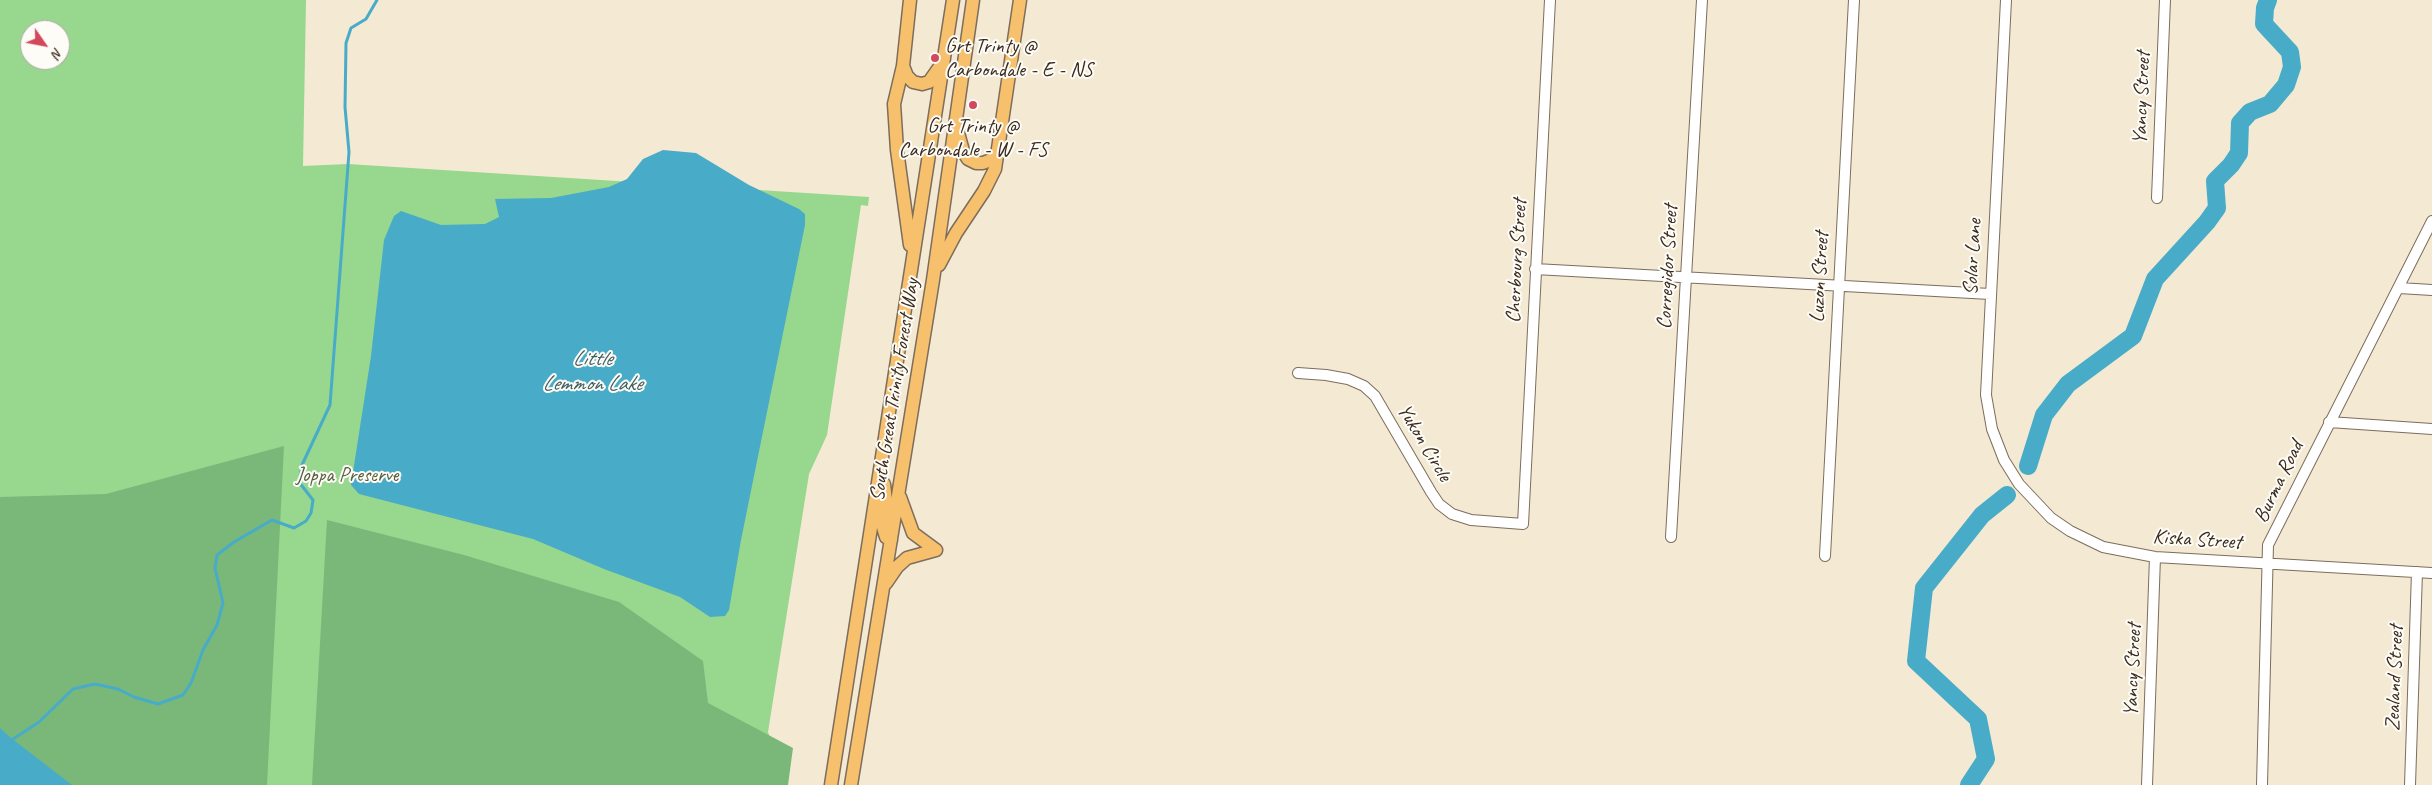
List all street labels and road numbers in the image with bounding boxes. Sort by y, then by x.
street label: Yancy Street [2128,51,2156,145]
street label: Cherbourg Street [1501,198,1533,324]
street label: Corregidor Street [1652,204,1684,330]
street label: Solar Lane [1958,218,1988,296]
street label: Luzon Street [1805,231,1835,323]
street label: South Great Trinity Forest Way [865,277,925,503]
street label: Yukon Circle [1391,400,1457,486]
street label: Burma Road [2248,437,2310,527]
street label: Kiska Street [2152,524,2242,556]
street label: Yancy Street [2119,623,2147,717]
street label: Zealand Street [2381,625,2409,731]

